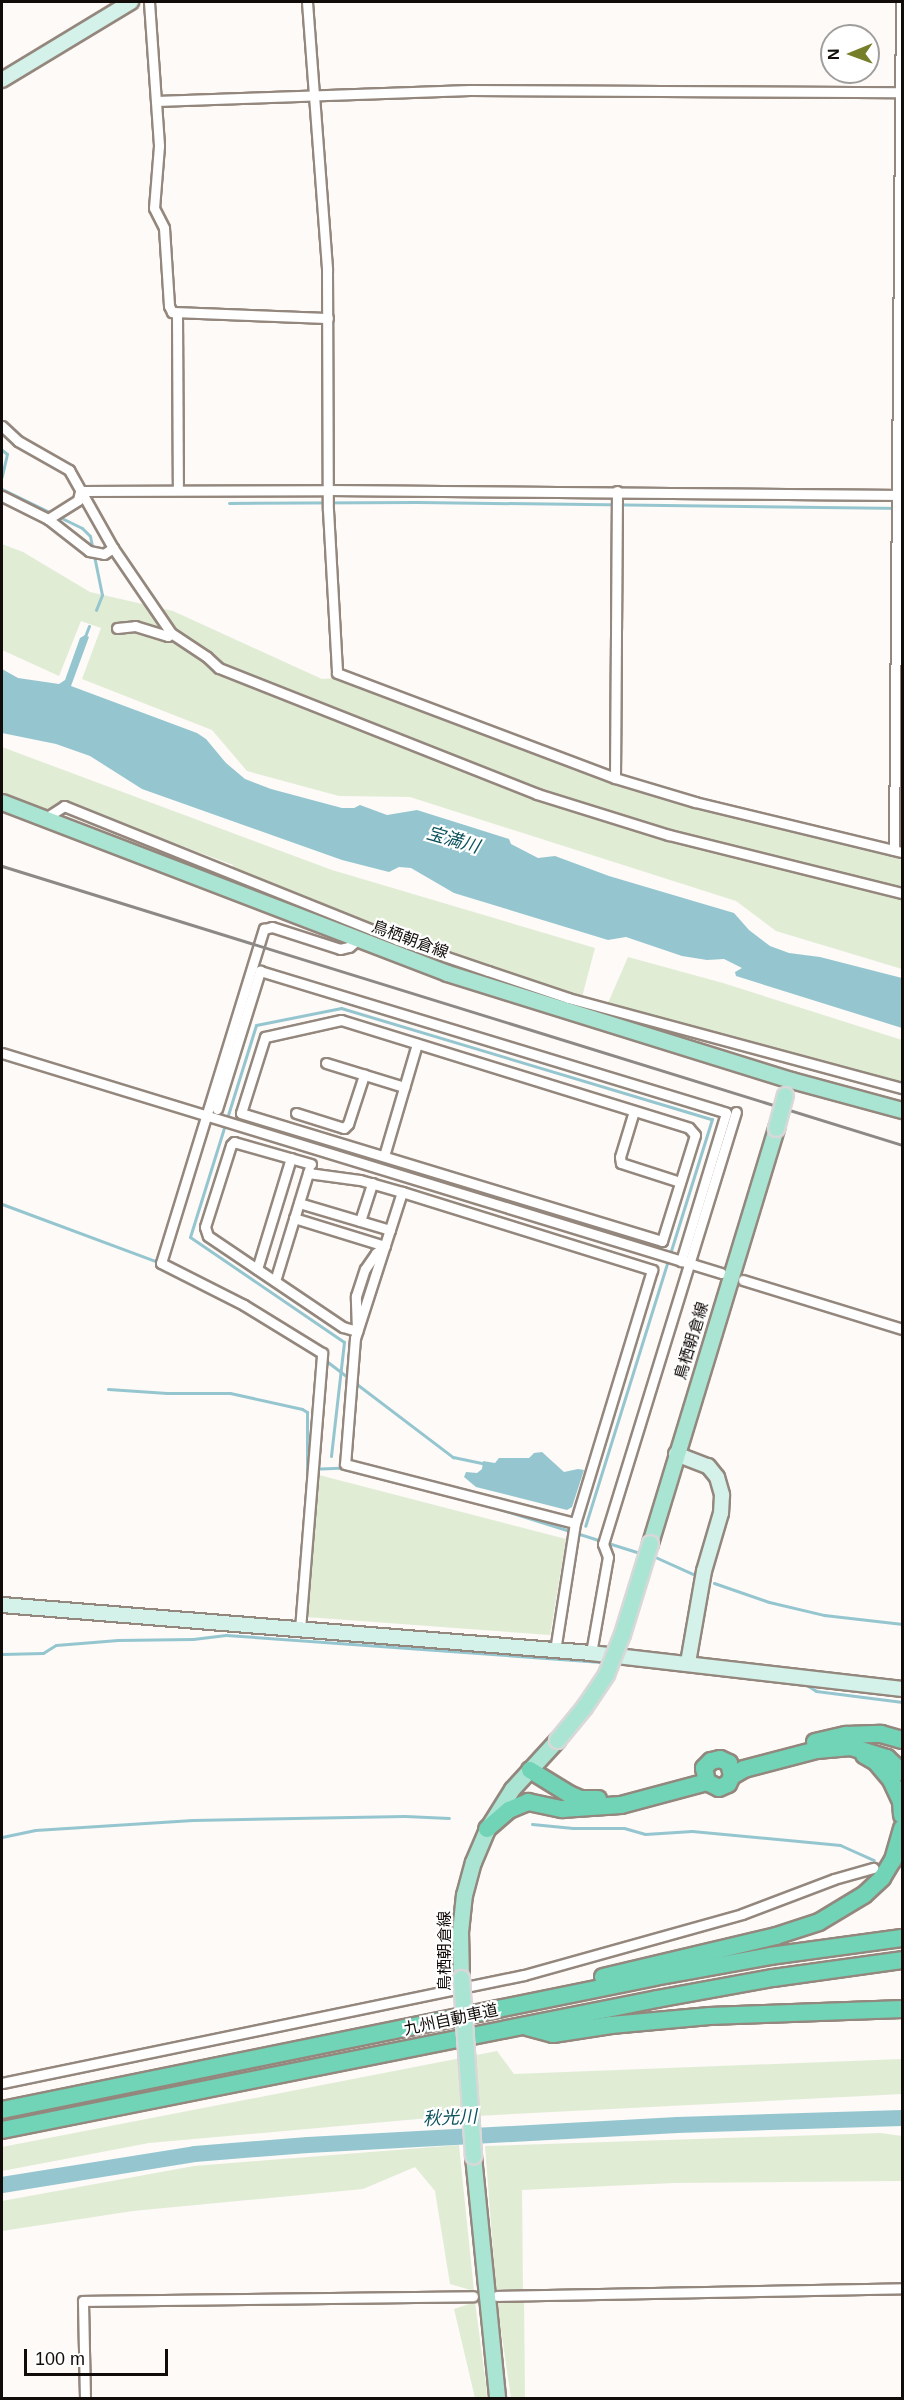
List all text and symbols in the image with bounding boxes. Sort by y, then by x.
north arrow [820,24,880,84]
text: N [825,48,842,60]
water label: 宝満川 [424,822,482,858]
street label: 鳥栖朝倉線 [369,917,451,963]
street label: 鳥栖朝倉線 [671,1300,713,1382]
street label: 鳥栖朝倉線 [435,1911,455,1991]
street label: 九州自動車道 [402,2001,500,2039]
water label: 秋光川 [422,2106,478,2130]
scale bar [27,2337,171,2375]
text: 100 m [35,2349,85,2369]

